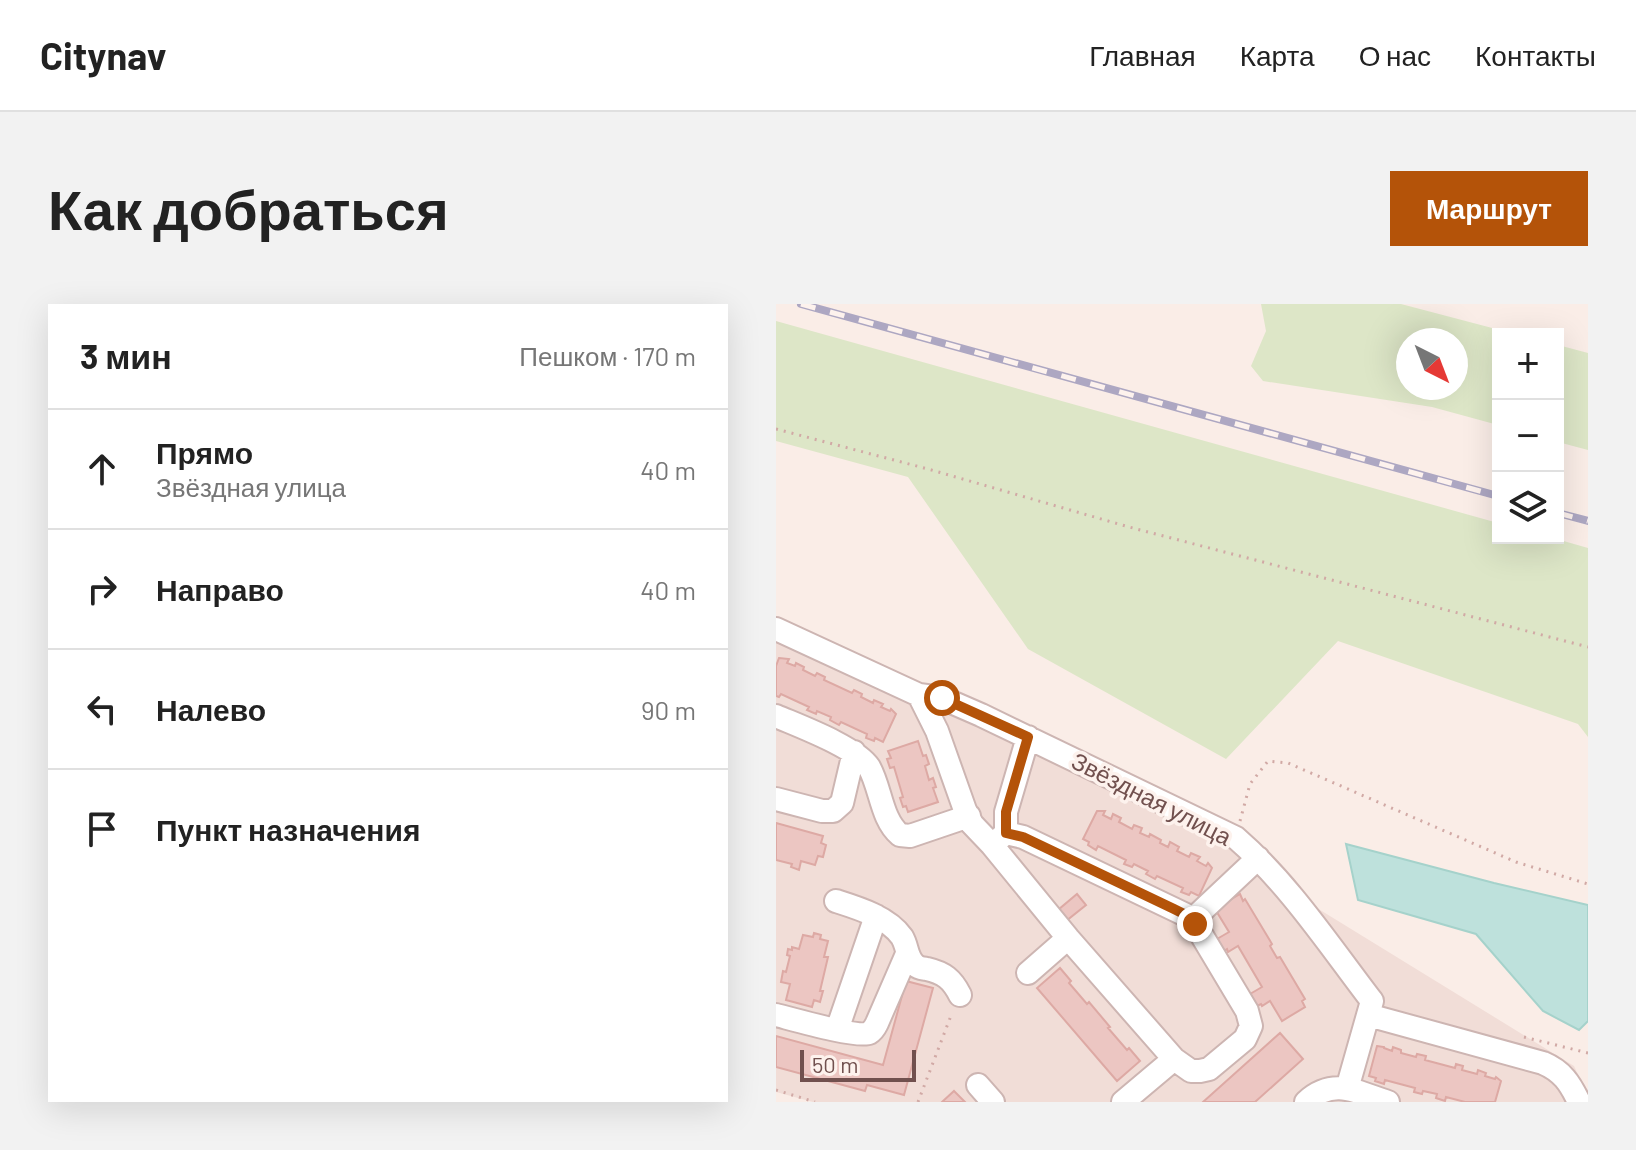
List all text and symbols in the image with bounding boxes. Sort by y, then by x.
text: Citynav [40,32,166,78]
text: Главная [1089,38,1196,72]
text: Карта [1240,38,1315,72]
text: О нас [1359,38,1431,72]
text: Контакты [1475,38,1596,72]
button: Маршрут [1390,171,1588,246]
text: Как добраться [48,174,449,241]
north arrow [1396,328,1468,400]
map controls [1492,328,1564,544]
button: + [1492,328,1564,400]
text: 3 мин [80,335,172,376]
text: Пешком · 170 m [519,340,696,371]
button: − [1492,400,1564,472]
text: Прямо [156,434,253,470]
icon: ahead [80,447,124,491]
text: 40 m [640,454,696,485]
text: Звёздная улица [156,471,346,502]
button: layers [1492,472,1564,544]
icon: right [80,567,124,611]
text: Направо [156,571,284,607]
text: 40 m [640,574,696,605]
route start [924,680,960,716]
icon: left [80,687,124,731]
text: Налево [156,691,266,727]
text: 90 m [641,694,696,725]
street label: Звёздная улица [1067,745,1237,851]
icon: arrive [80,807,124,851]
text: Пункт назначения [156,811,420,847]
route end [1177,906,1213,942]
scale bar [800,1046,916,1082]
text: 50 m [812,1051,858,1077]

